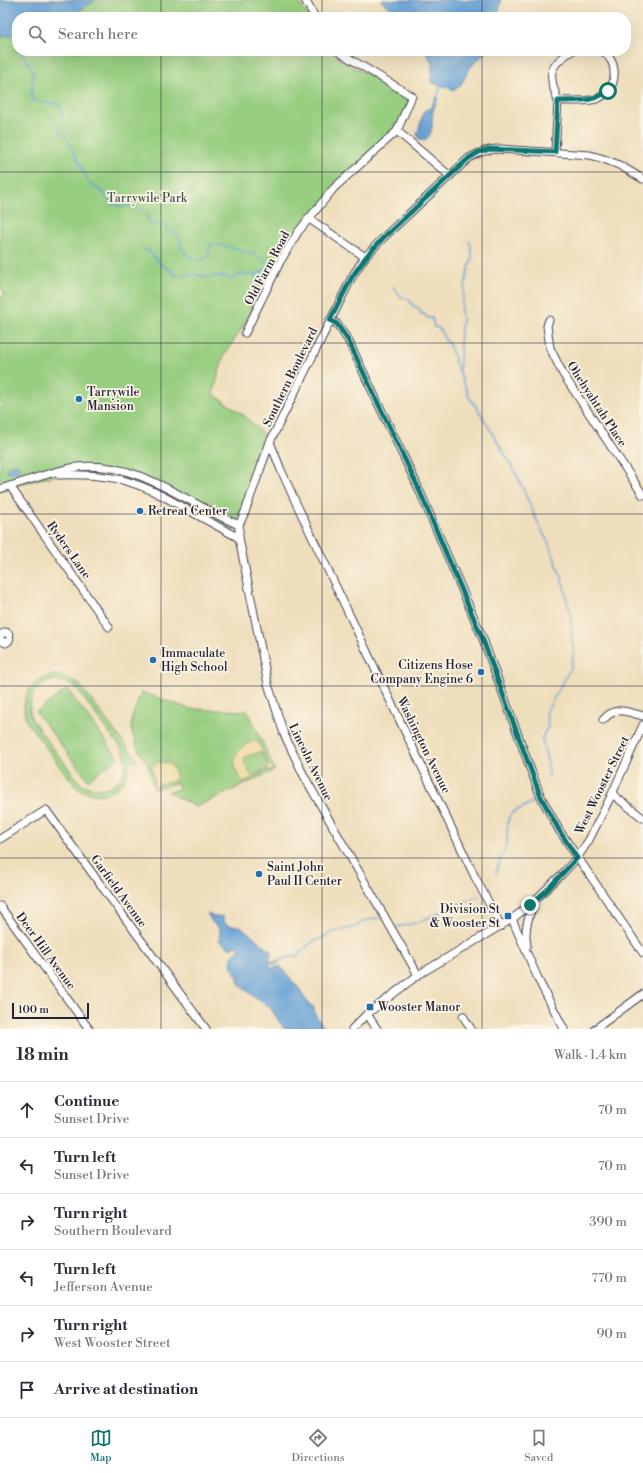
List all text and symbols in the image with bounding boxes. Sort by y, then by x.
search box [12,12,631,56]
icon: search [26,23,48,45]
text: Search here [58,25,138,44]
route start [599,82,617,100]
park label: Tarrywile Park [107,191,188,206]
street label: Old Farm Road [242,229,293,308]
street label: Southern Boulevard [260,325,321,429]
street label: Ohehyahtah Place [563,359,630,450]
place label: Tarrywile Mansion [87,385,140,414]
marker: Tarrywile Mansion [74,394,84,404]
place label: Retreat Center [148,504,227,519]
marker: Retreat Center [135,506,145,516]
street label: Ryders Lane [43,519,94,582]
place label: Immaculate High School [161,646,228,675]
marker: Immaculate High School [148,655,158,665]
place label: Citizens Hose Company Engine 6 [371,658,473,687]
marker: Citizens Hose Company Engine 6 [476,667,486,677]
street label: Washington Avenue [393,693,454,796]
street label: Lincoln Avenue [285,721,336,804]
street label: West Wooster Street [572,733,633,838]
street label: Garfield Avenue [87,852,150,931]
place label: Saint John Paul II Center [267,860,342,889]
marker: Saint John Paul II Center [254,869,264,879]
route end [521,896,539,914]
place label: Division St & Wooster St [430,902,501,931]
street label: Deer Hill Avenue [13,910,79,993]
marker: Division St & Wooster St [503,911,513,921]
place label: Wooster Manor [377,1000,461,1015]
scale bar [12,1001,89,1020]
marker: Wooster Manor [365,1002,375,1012]
text: 100 m [18,1003,49,1017]
text: 18 min [16,1044,69,1066]
text: Walk · 1.4 km [554,1047,627,1063]
text: Continue [54,1092,119,1111]
icon: ahead [16,1099,38,1121]
text: 70 m [598,1102,627,1118]
text: Sunset Drive [54,1111,129,1127]
text: Turn left [54,1148,116,1167]
icon: left [16,1155,38,1177]
text: 70 m [598,1158,627,1174]
text: Sunset Drive [54,1167,129,1183]
text: Turn right [54,1204,128,1223]
icon: right [16,1211,38,1233]
text: 390 m [589,1214,627,1230]
text: Southern Boulevard [54,1223,172,1239]
text: Turn left [54,1260,116,1279]
icon: left [16,1267,38,1289]
text: 770 m [592,1270,627,1286]
text: Jefferson Avenue [54,1279,153,1295]
text: Turn right [54,1316,128,1335]
icon: right [16,1323,38,1345]
text: 90 m [596,1326,627,1342]
text: West Wooster Street [54,1335,171,1351]
icon: arrive [16,1379,38,1401]
text: Arrive at destination [54,1380,198,1399]
tab: Map [90,1427,112,1465]
tab: Directions [292,1427,345,1465]
tab: Saved [524,1427,553,1465]

